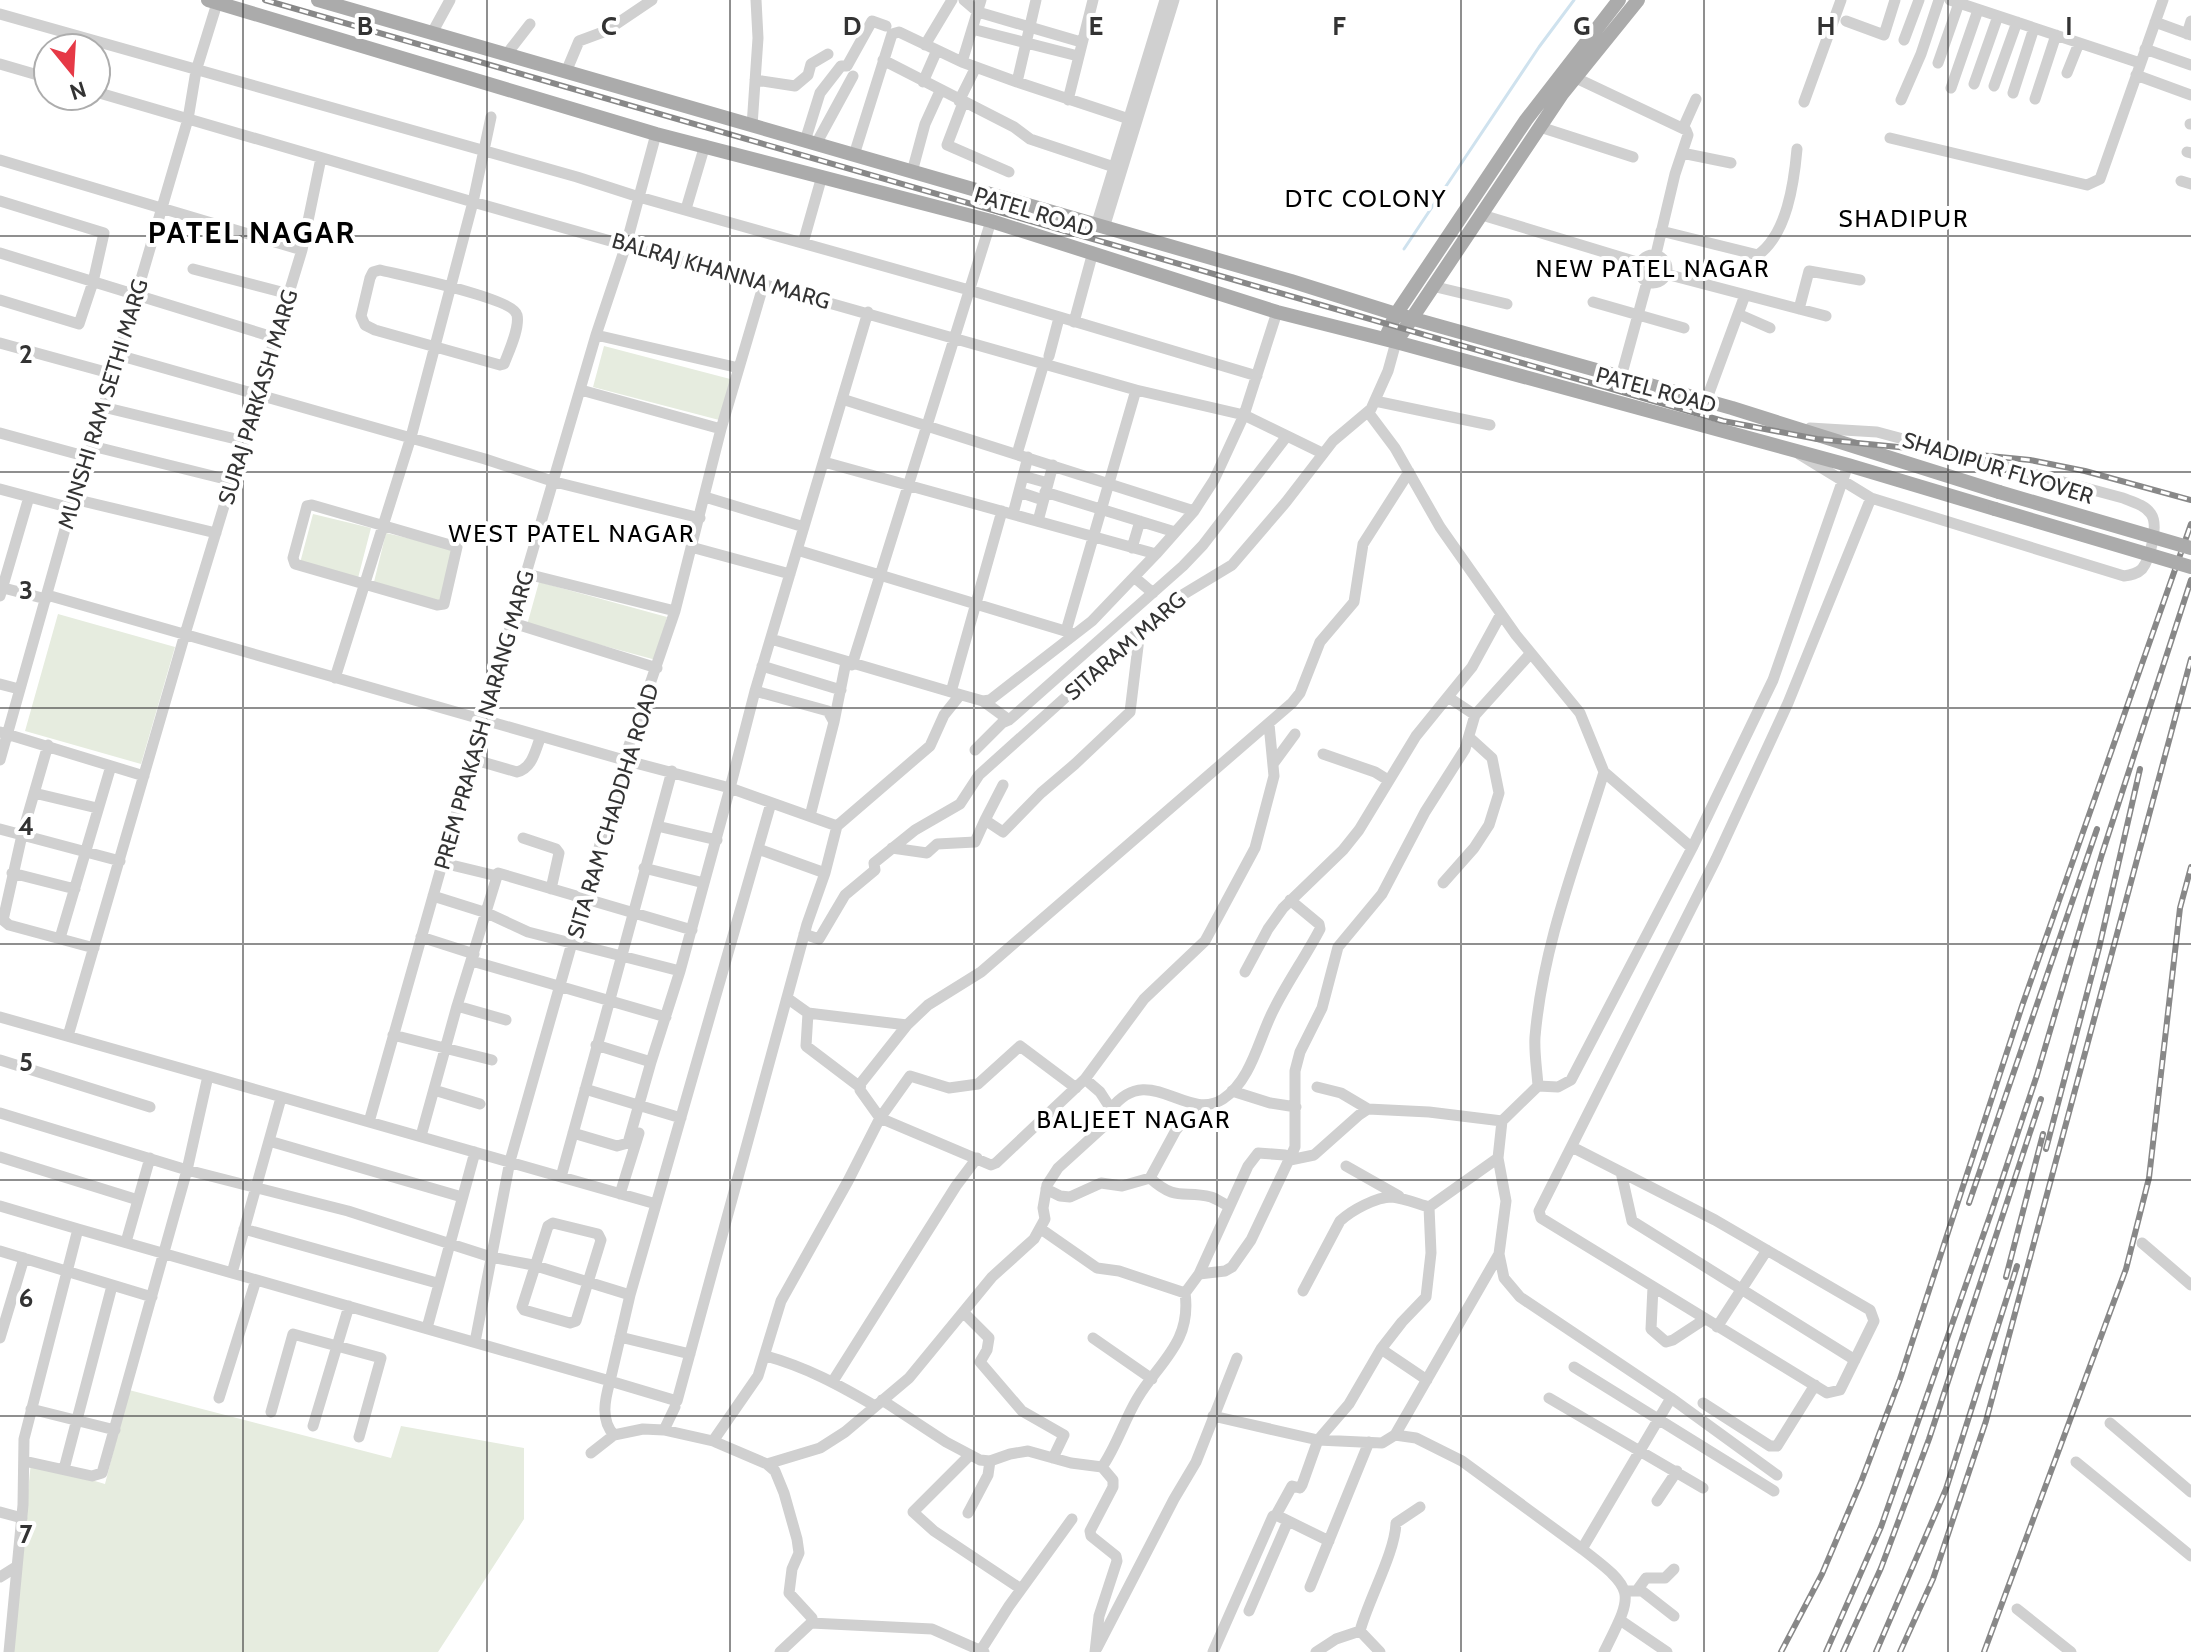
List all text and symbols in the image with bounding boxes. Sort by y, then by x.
text: B [357,10,373,42]
text: C [601,10,617,42]
text: D [843,10,861,42]
text: E [1089,10,1103,42]
text: F [1332,10,1346,42]
text: G [1573,10,1591,42]
text: H [1817,10,1835,42]
text: I [2065,10,2073,42]
north arrow [32,32,112,112]
text: N [66,75,90,106]
street label: PATEL ROAD [971,181,1097,243]
district label: DTC COLONY [1285,184,1447,213]
district label: SHADIPUR [1839,204,1969,233]
district label: PATEL NAGAR [148,214,356,251]
street label: BALRAJ KHANNA MARG [609,227,833,315]
district label: NEW PATEL NAGAR [1536,254,1770,283]
street label: MUNSHI RAM SETHI MARG [52,276,154,532]
street label: SURAJ PARKASH MARG [212,286,304,508]
text: 2 [19,338,33,370]
street label: PATEL ROAD [1593,361,1719,419]
street label: SHADIPUR FLYOVER [1899,426,2097,510]
district label: WEST PATEL NAGAR [449,519,695,548]
street label: PREM PRAKASH NARANG MARG [428,567,540,873]
text: 3 [19,574,33,606]
street label: SITARAM MARG [1059,586,1191,706]
street label: SITA RAM CHADDHA ROAD [561,680,665,942]
text: 4 [18,810,34,842]
text: 5 [19,1046,33,1078]
district label: BALJEET NAGAR [1037,1105,1231,1134]
text: 6 [19,1282,33,1314]
text: 7 [19,1518,33,1550]

